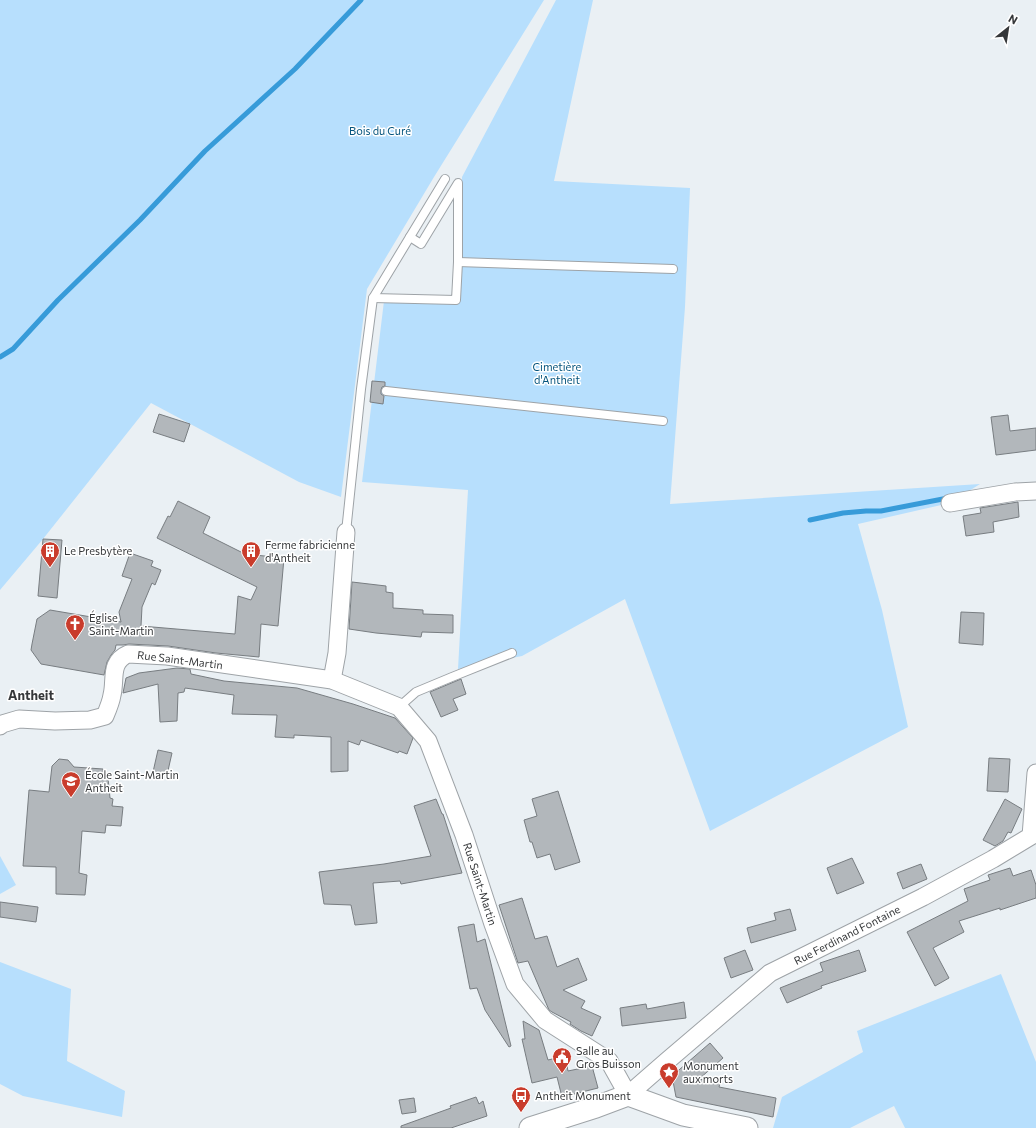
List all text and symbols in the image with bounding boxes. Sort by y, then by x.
north arrow [988,8,1028,48]
text: N [1006,11,1020,27]
park label: Bois du Curé [349,124,411,137]
park label: Cimetière d'Antheit [533,360,582,386]
place label: Ferme fabricienne d'Antheit [265,538,355,564]
building icon: Le Presbytère [39,540,61,568]
building icon: Ferme fabricienne d'Antheit [240,540,262,568]
place label: Le Presbytère [64,544,133,557]
place label: Église Saint-Martin [89,610,154,637]
church icon: Église Saint-Martin [64,613,86,641]
street label: Rue Saint-Martin [137,648,224,671]
district label: Antheit [8,687,54,703]
place label: École Saint-Martin Antheit [85,767,179,794]
school or university icon: École Saint-Martin Antheit [60,770,82,798]
street label: Rue Saint-Martin [461,841,500,927]
street label: Rue Ferdinand Fontaine [791,902,902,967]
place label: Salle au Gros Buisson [576,1044,641,1070]
public building icon: Salle au Gros Buisson [551,1046,573,1074]
place label: Monument aux morts [683,1059,739,1085]
place icon: Monument aux morts [658,1061,680,1089]
bus stop icon: Antheit Monument [510,1085,532,1113]
place label: Antheit Monument [535,1089,631,1102]

